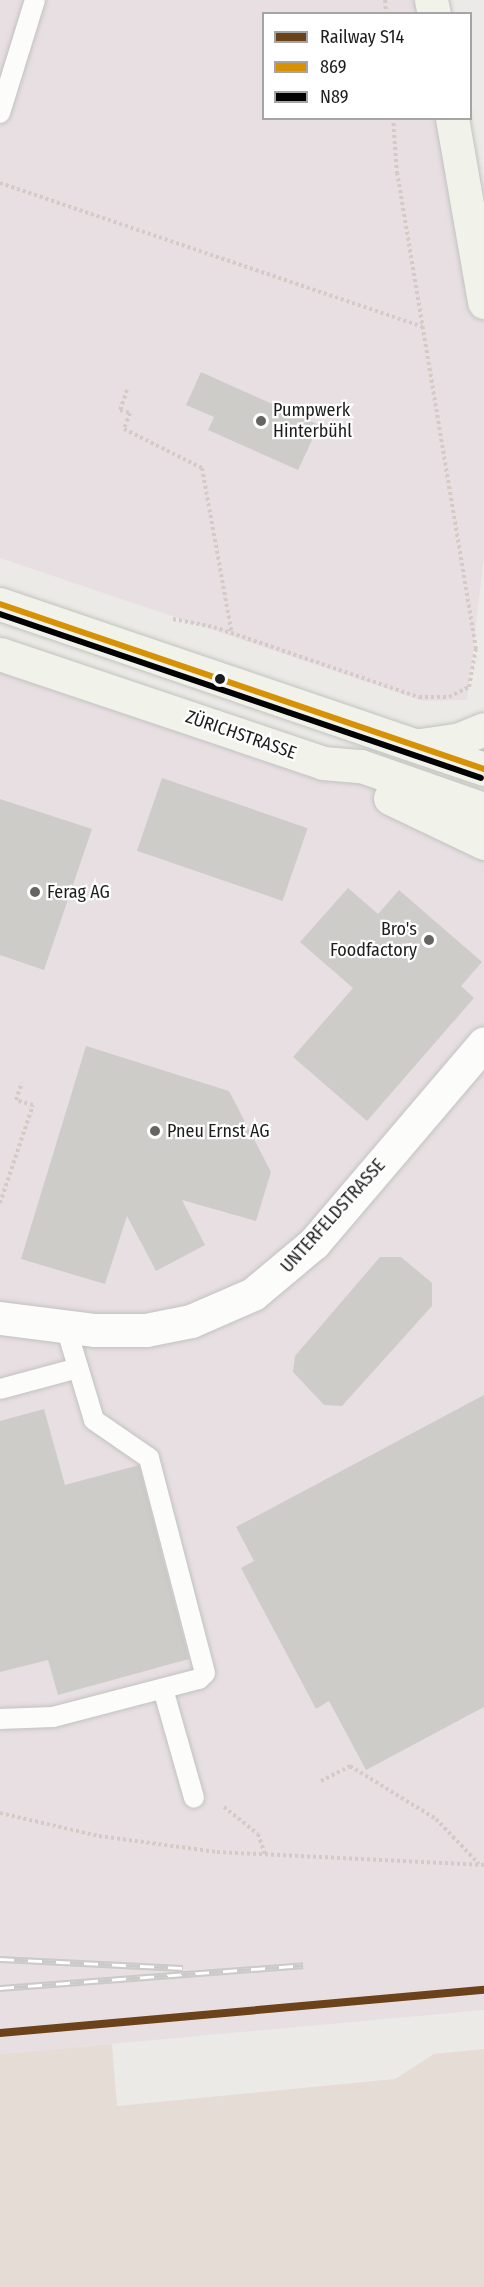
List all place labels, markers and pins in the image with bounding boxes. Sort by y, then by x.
place label: Pumpwerk Hinterbühl [273,400,352,442]
marker: Pumpwerk Hinterbühl [254,414,268,428]
unlabelled marker [214,673,226,685]
place label: Ferag AG [47,881,110,903]
marker: Ferag AG [28,885,42,899]
place label: Bro's Foodfactory [330,919,417,962]
marker: Bro's Foodfactory [422,933,436,947]
place label: Pneu Ernst AG [167,1120,270,1142]
marker: Pneu Ernst AG [148,1124,162,1138]

